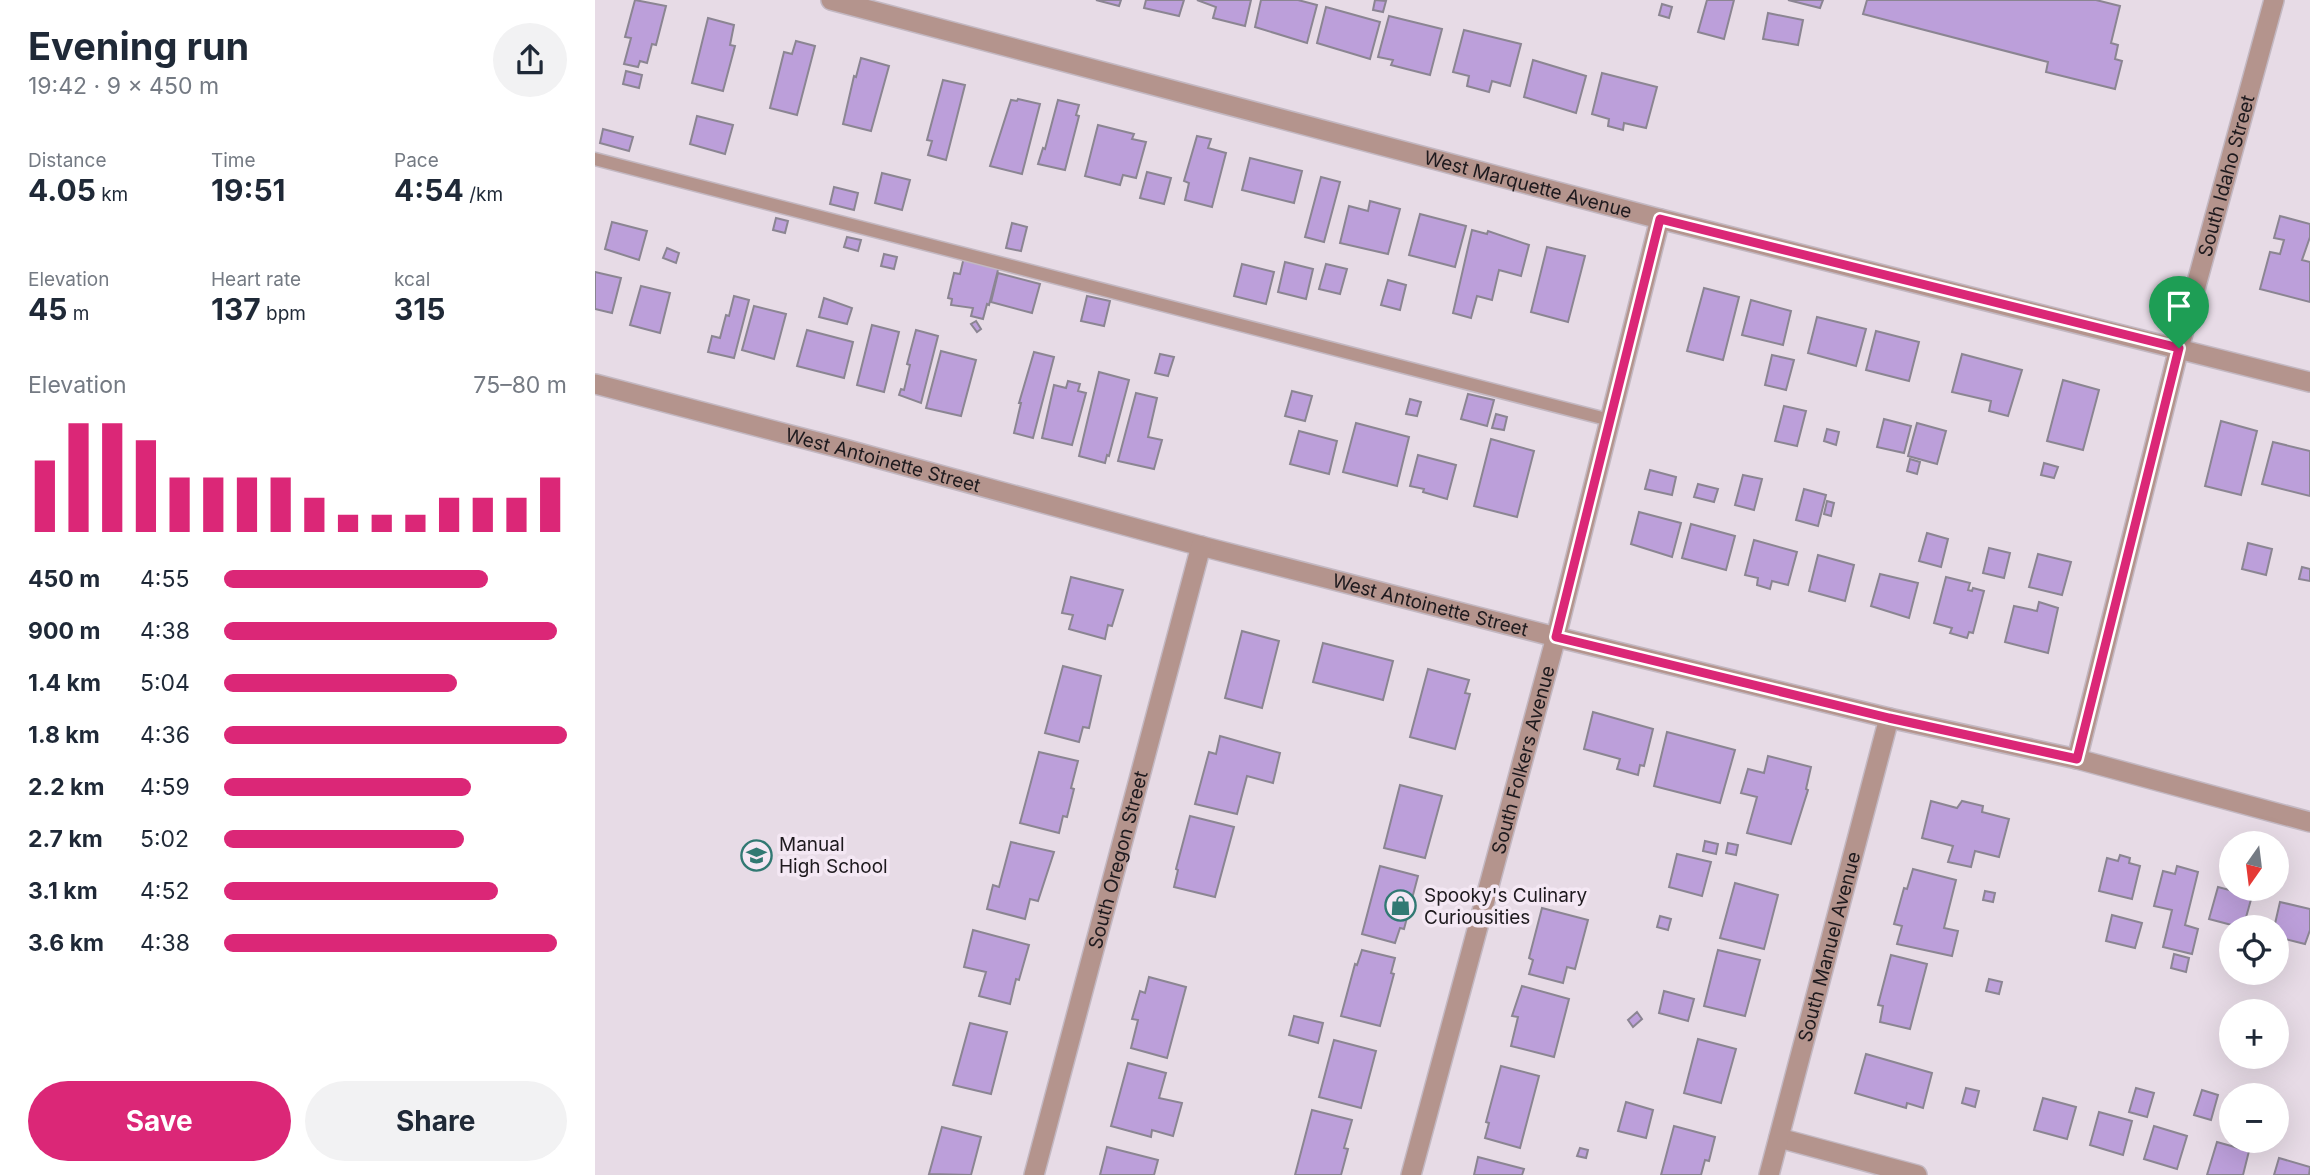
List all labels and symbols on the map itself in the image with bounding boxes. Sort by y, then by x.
street label: South Idaho Street [2193,92,2259,259]
street label: West Marquette Avenue [1422,146,1635,223]
pin [2149,276,2209,348]
street label: West Antoinette Street [783,423,983,497]
street label: West Antoinette Street [1330,569,1531,641]
street label: South Folkers Avenue [1486,663,1559,857]
street label: South Oregon Street [1083,768,1152,951]
north arrow [2219,831,2289,901]
place label: Manual High School [779,833,888,878]
school or university icon: Manual High School [739,838,773,872]
street label: South Manuel Avenue [1793,849,1865,1044]
place label: Spooky's Culinary Curiousities [1424,884,1587,929]
shop icon: Spooky's Culinary Curiousities [1384,889,1418,923]

